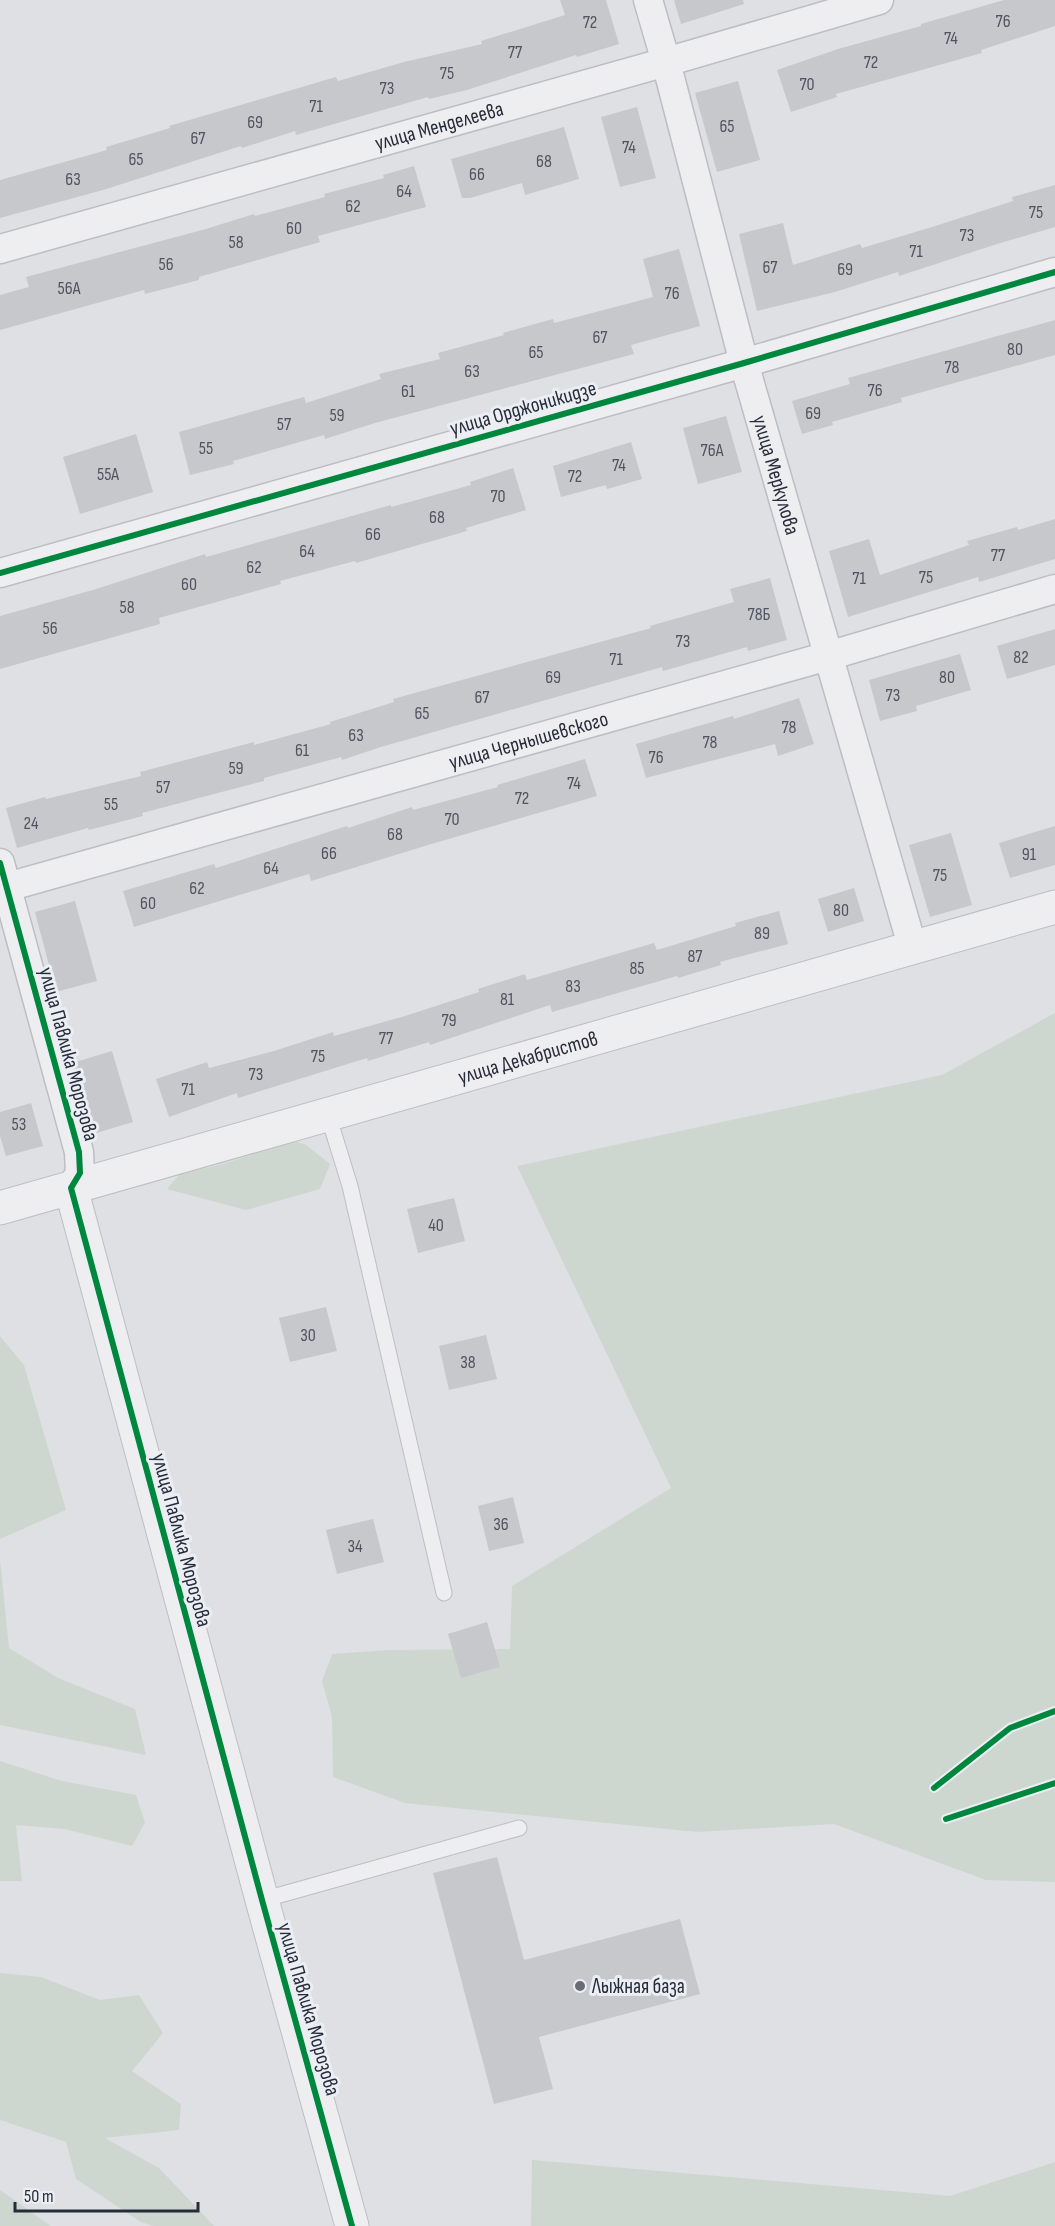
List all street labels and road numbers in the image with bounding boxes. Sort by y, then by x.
street label: улица Менделеева [372,96,506,156]
street label: улица Орджоникидзе [447,376,599,441]
street label: улица Меркулова [747,413,805,538]
street label: улица Чернышевского [446,706,611,775]
street label: улица Павлика Морозова [33,965,104,1144]
street label: улица Декабристов [455,1026,601,1090]
street label: улица Павлика Морозова [146,1451,217,1630]
street label: улица Павлика Морозова [272,1920,345,2098]

